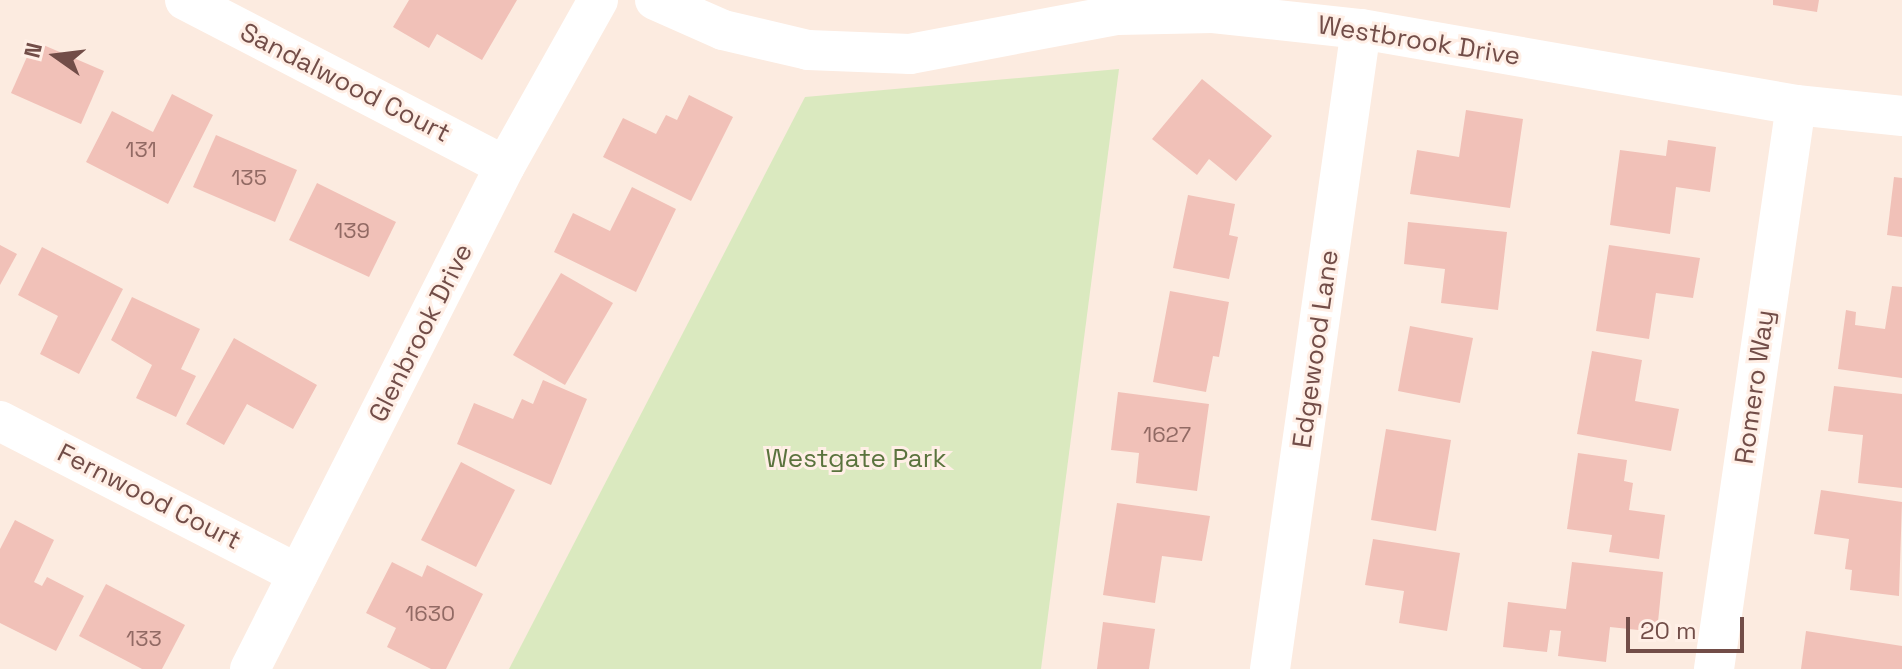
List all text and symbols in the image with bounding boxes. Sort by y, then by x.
street label: Westbrook Drive [1316,10,1522,72]
north arrow [16,16,96,96]
street label: Sandalwood Court [235,17,455,149]
text: N [17,40,48,61]
house number: 131 [125,137,157,163]
house number: 135 [231,165,267,191]
house number: 139 [334,218,370,244]
street label: Glenbrook Drive [363,239,479,427]
street label: Edgewood Lane [1287,248,1345,450]
street label: Romero Way [1729,308,1781,466]
house number: 1627 [1143,422,1191,448]
street label: Fernwood Court [52,437,246,557]
park label: Westgate Park [765,443,947,475]
house number: 1630 [405,601,455,627]
scale bar [1630,601,1748,651]
text: 20 m [1640,615,1697,646]
house number: 133 [126,626,162,652]

